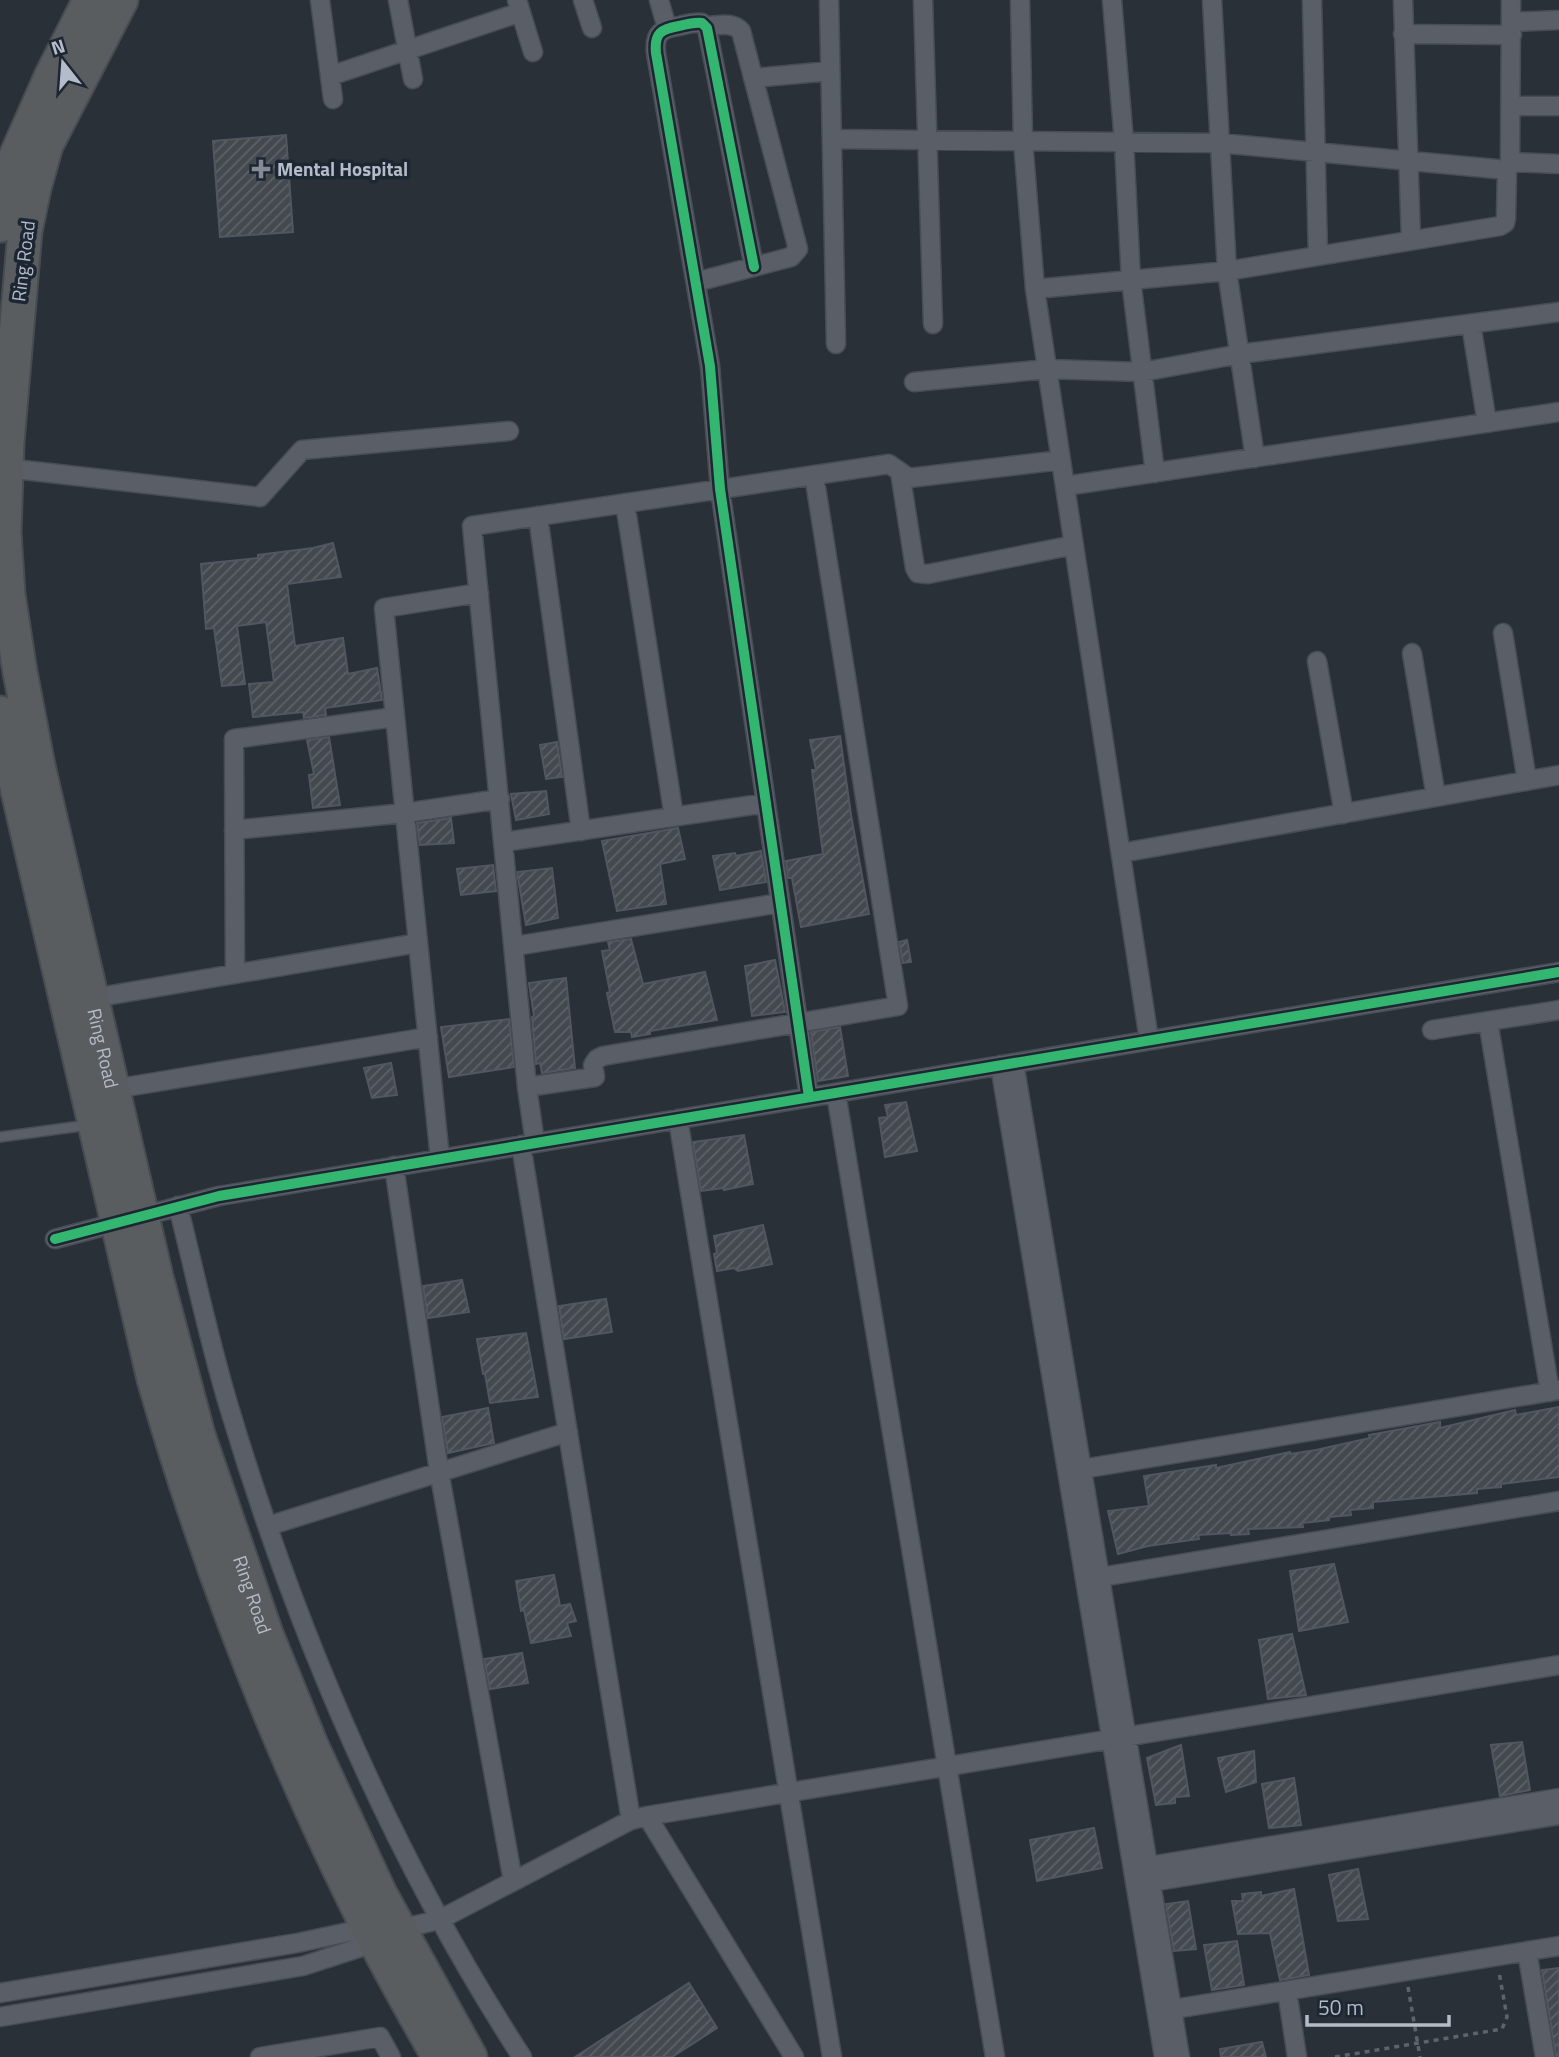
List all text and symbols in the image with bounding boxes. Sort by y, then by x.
north arrow [28,28,98,98]
text: N [47,30,68,62]
place label: Mental Hospital [277,154,408,183]
marker: Mental Hospital [251,159,271,179]
street label: Ring Road [3,219,42,303]
street label: Ring Road [80,1005,127,1091]
street label: Ring Road [226,1551,280,1638]
scale bar [1307,1983,1449,2027]
text: 50 m [1318,1991,1364,2023]

